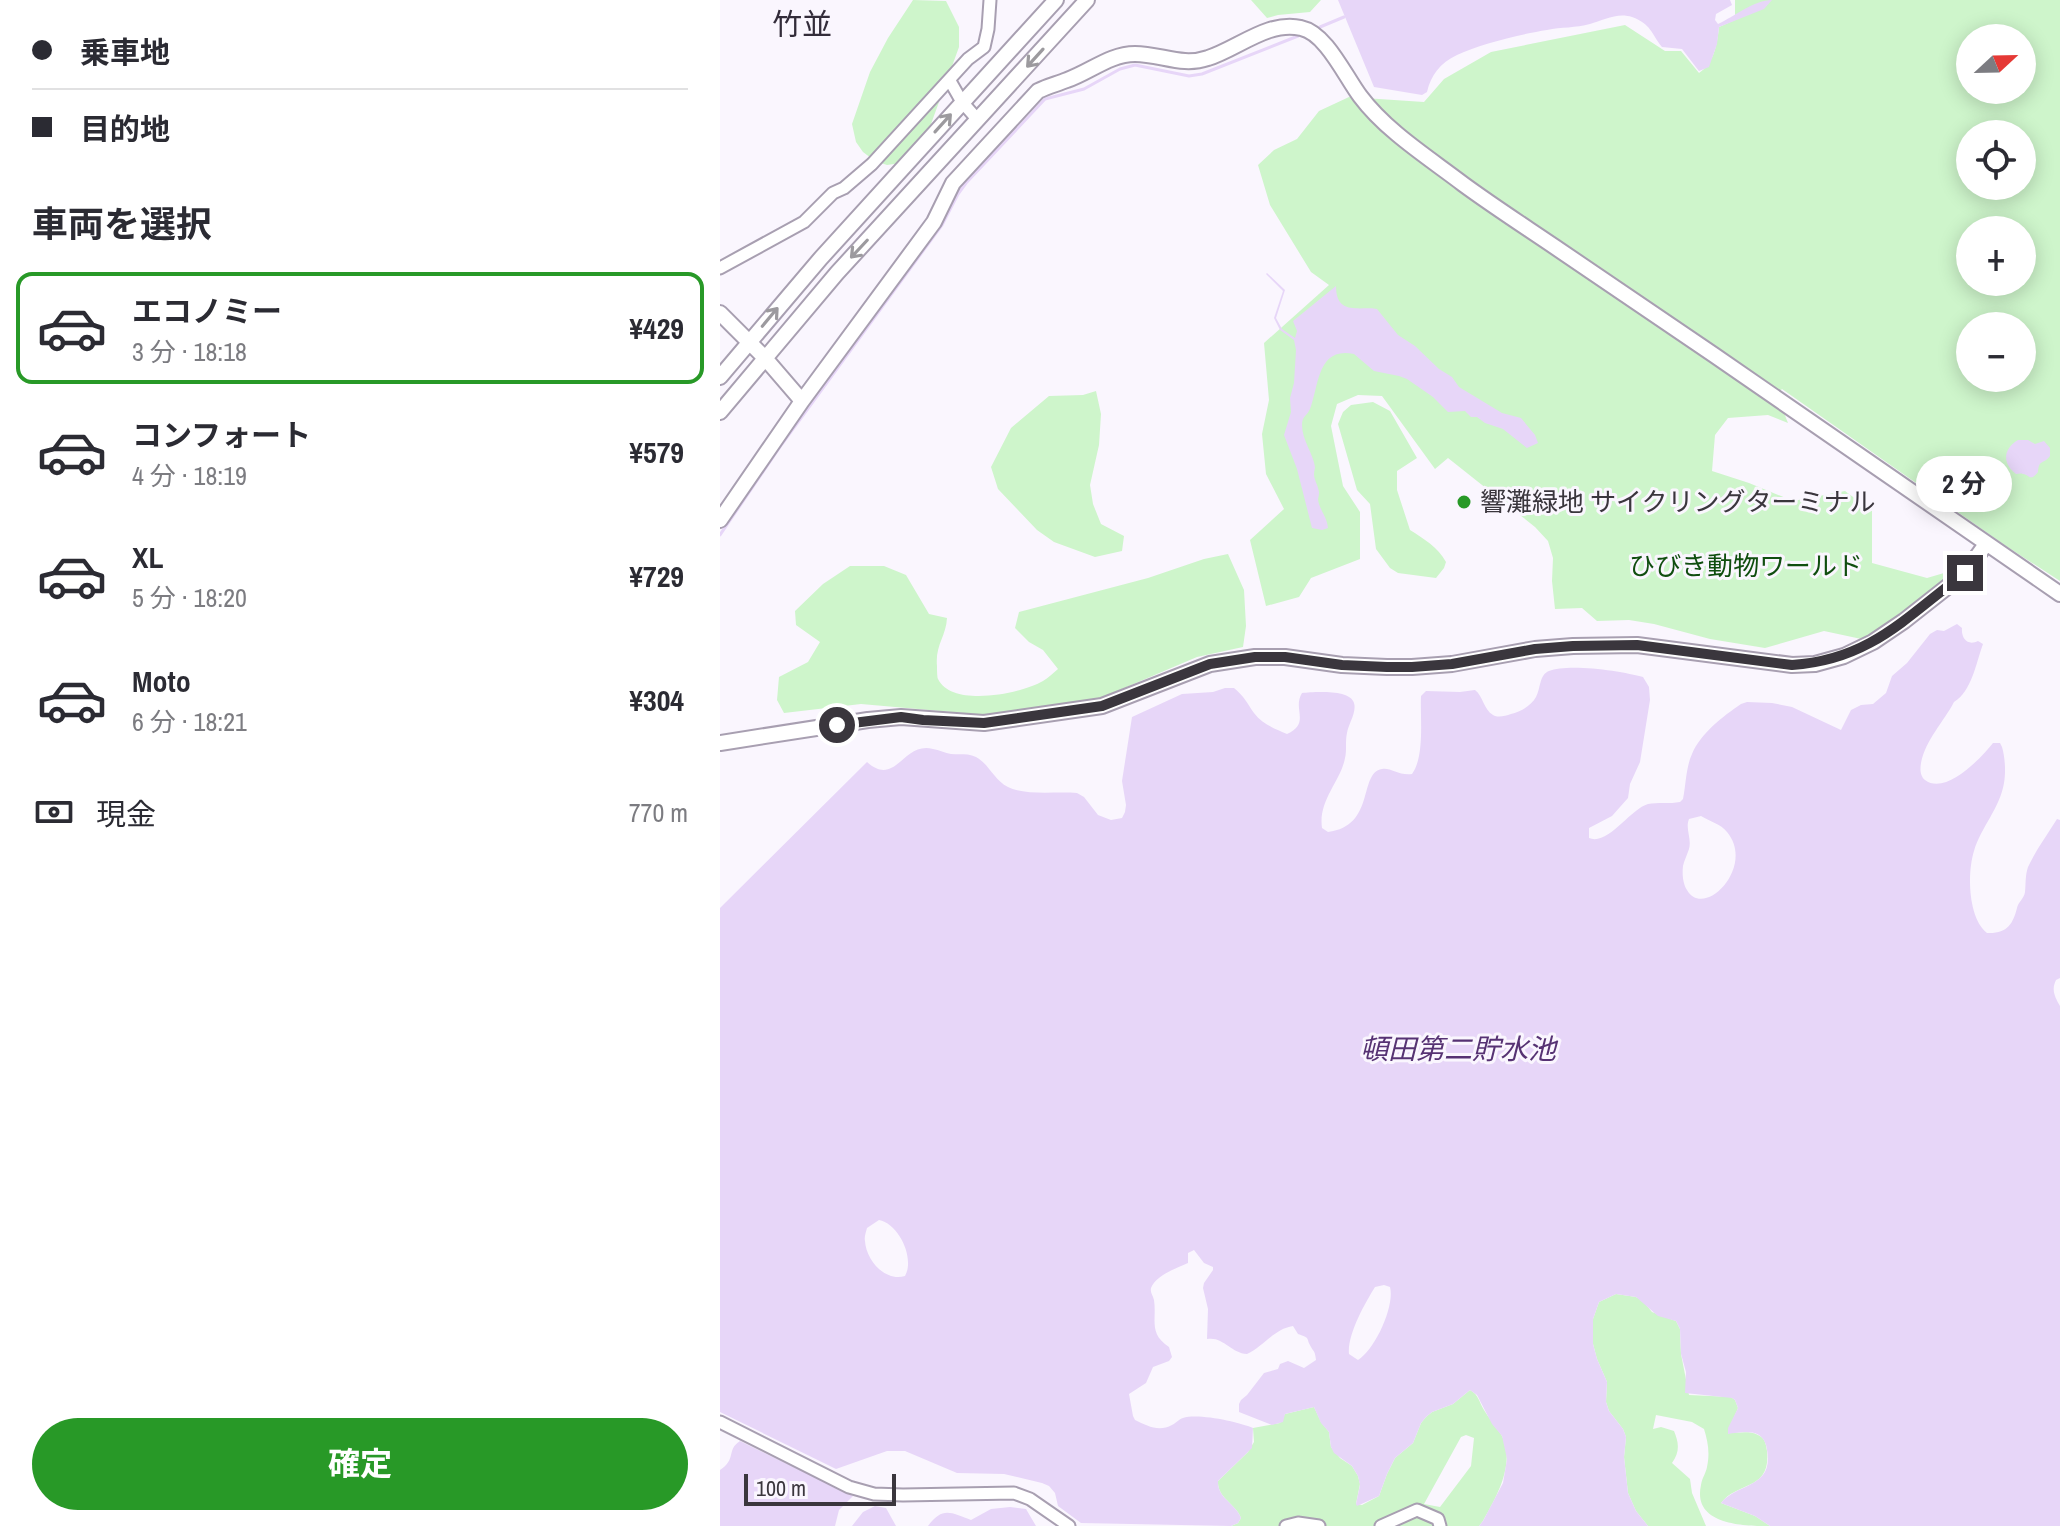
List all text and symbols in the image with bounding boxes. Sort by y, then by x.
district label: 竹並 [772,4,832,44]
north arrow [1956,24,2036,104]
map controls [1956,24,2036,392]
text: 乗車地 [80,32,170,72]
one-way arrow [1026,47,1044,67]
text: 目的地 [80,109,170,149]
one-way arrow [934,114,952,134]
button: locate [1956,120,2036,200]
text: 車両を選択 [32,200,212,248]
button: + [1956,216,2036,296]
one-way arrow [849,239,868,259]
text: エコノミー [132,291,282,331]
icon: car [36,292,108,364]
text: ¥429 [629,308,684,348]
one-way arrow [761,308,779,328]
button: − [1956,312,2036,392]
text: 3 分 · 18:18 [132,334,247,369]
text: コンフォート [132,415,311,455]
icon: car [36,416,108,488]
text: ¥579 [629,432,684,472]
callout: 2 分 [1917,457,2013,513]
text: 4 分 · 18:19 [132,458,247,493]
text: 2 分 [1942,466,1986,501]
place label: 響灘緑地 サイクリングターミナル [1480,484,1875,519]
marker: 響灘緑地 サイクリングターミナル [1455,493,1473,511]
text: XL [132,537,163,577]
icon: car [36,540,108,612]
park label: ひびき動物ワールド [1629,548,1863,583]
route end [1947,555,1983,591]
text: ¥729 [629,556,684,596]
text: 5 分 · 18:20 [132,580,247,615]
text: Moto [132,661,191,701]
icon: car [36,664,108,736]
text: ¥304 [629,680,684,720]
text: 6 分 · 18:21 [132,704,247,739]
route start [819,707,855,743]
icon: cash [32,790,76,834]
text: 現金 [96,794,156,834]
text: 770 m [629,795,688,830]
water label: 頓田第二貯水池 [1360,1030,1559,1068]
button: 確定 [32,1418,688,1510]
scale bar [744,1470,896,1506]
text: 100 m [756,1473,806,1503]

